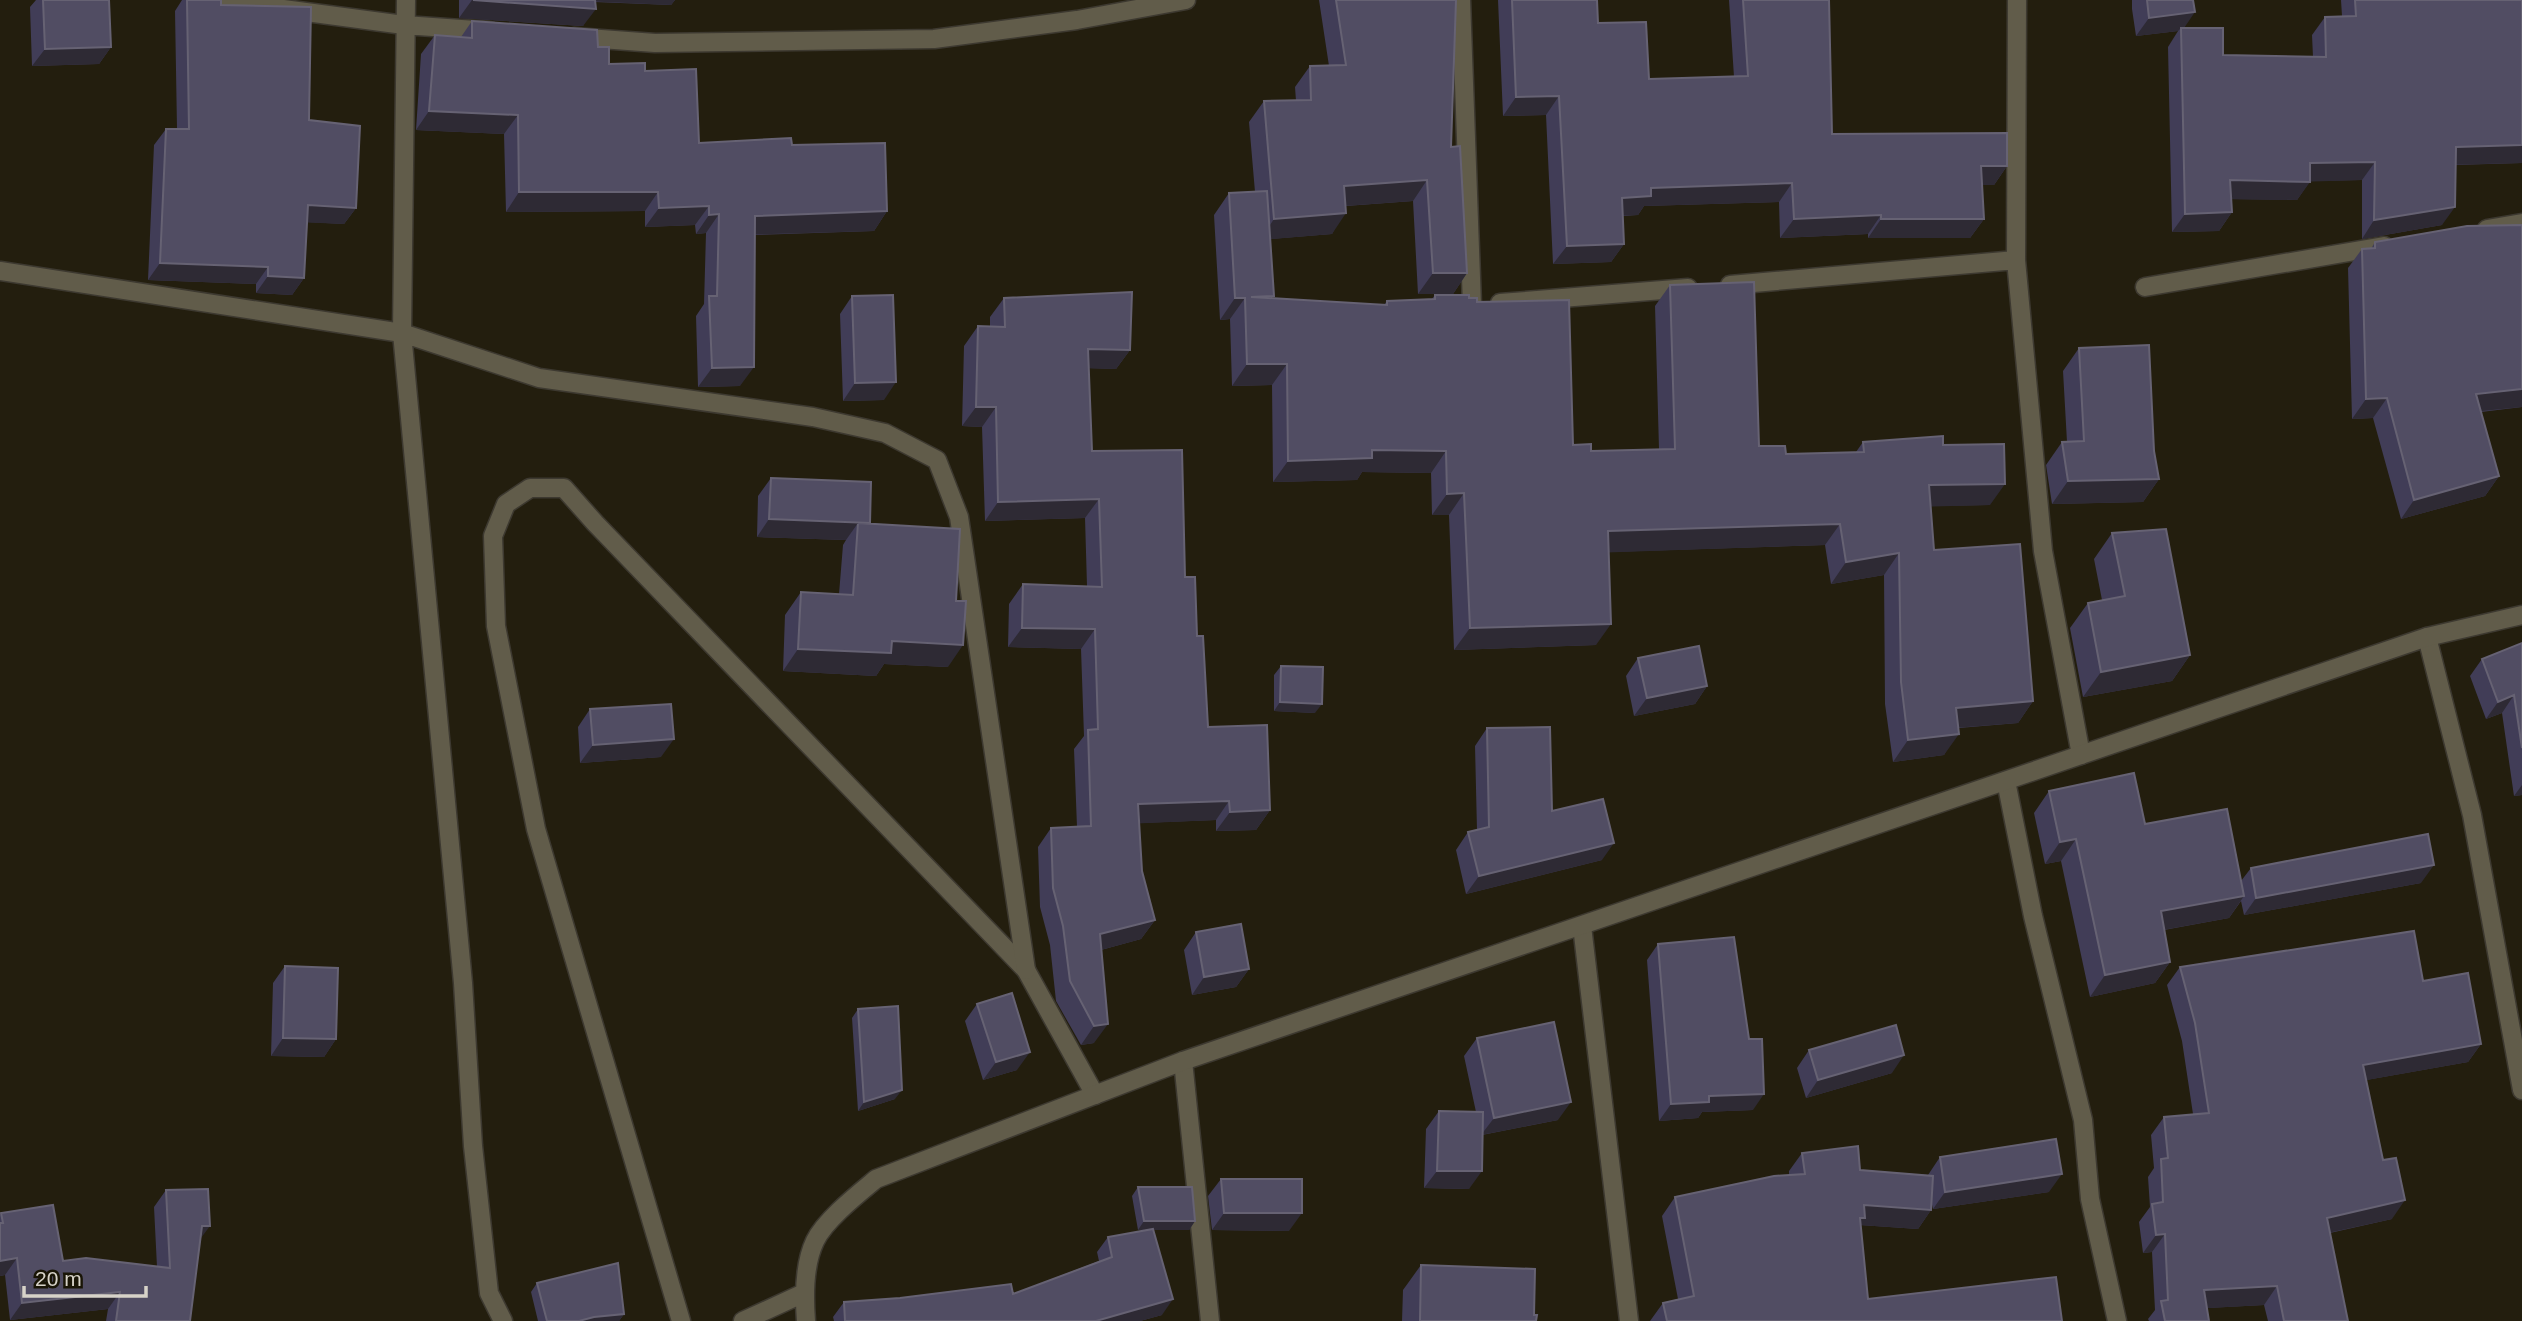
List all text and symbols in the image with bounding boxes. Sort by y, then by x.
scale bar [24,1254,147,1298]
text: 20 m [35,1267,82,1290]

